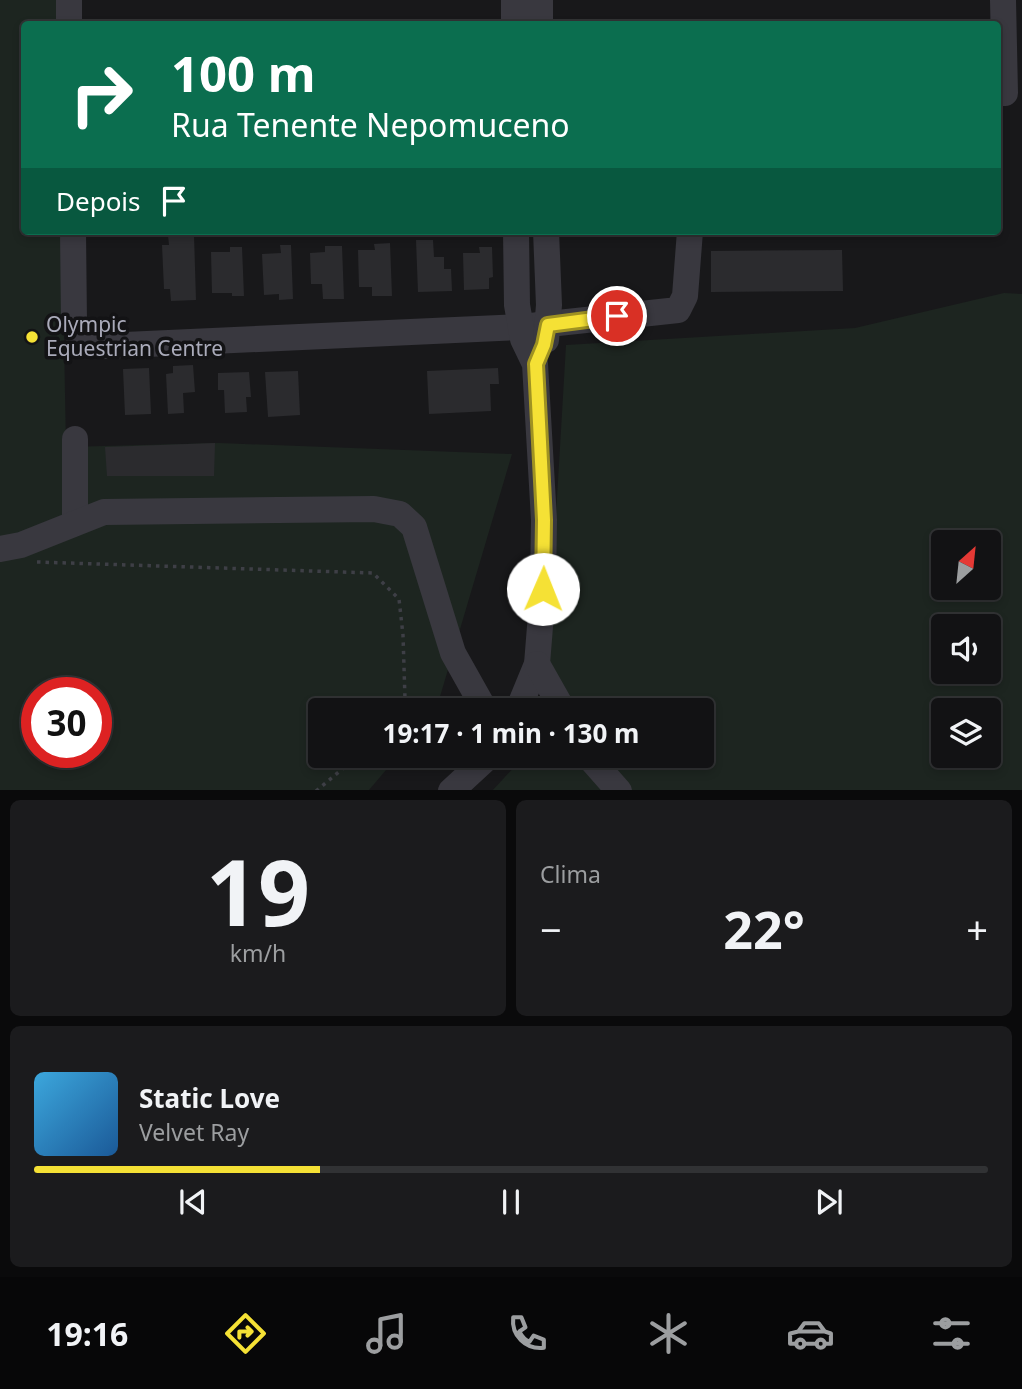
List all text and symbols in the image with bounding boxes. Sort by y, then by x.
text: 100 m [171,40,316,106]
icon: right [56,49,147,140]
text: Rua Tenente Nepomuceno [171,103,570,146]
icon: arrive [155,182,193,220]
text: Depois [56,183,141,219]
pin [587,286,647,346]
icon: arrive [598,297,636,335]
place label: Olympic Equestrian Centre [46,310,223,362]
marker: Olympic Equestrian Centre [24,329,40,345]
north arrow [931,530,1001,600]
map controls [931,530,1001,768]
position arrow [506,552,580,626]
button: sound [931,614,1001,684]
speed limit sign: 30 [21,677,112,768]
button: layers [931,698,1001,768]
text: 19:17 · 1 min · 130 m [383,715,639,751]
text: 19 [206,829,310,953]
text: Clima [540,858,601,890]
text: 22° [723,893,805,964]
text: − [540,903,562,955]
text: + [966,903,988,955]
text: km/h [230,937,286,969]
text: Static Love [139,1080,280,1116]
text: Velvet Ray [139,1116,249,1148]
icon: previous [174,1183,212,1221]
icon: pause [492,1183,530,1221]
icon: next [810,1183,848,1221]
icon: directions [221,1309,270,1358]
icon: music [362,1309,411,1358]
icon: phone [503,1309,552,1358]
icon: climate [644,1309,693,1358]
icon: car [786,1309,835,1358]
icon: filters [927,1309,976,1358]
text: 19:16 [46,1312,128,1355]

